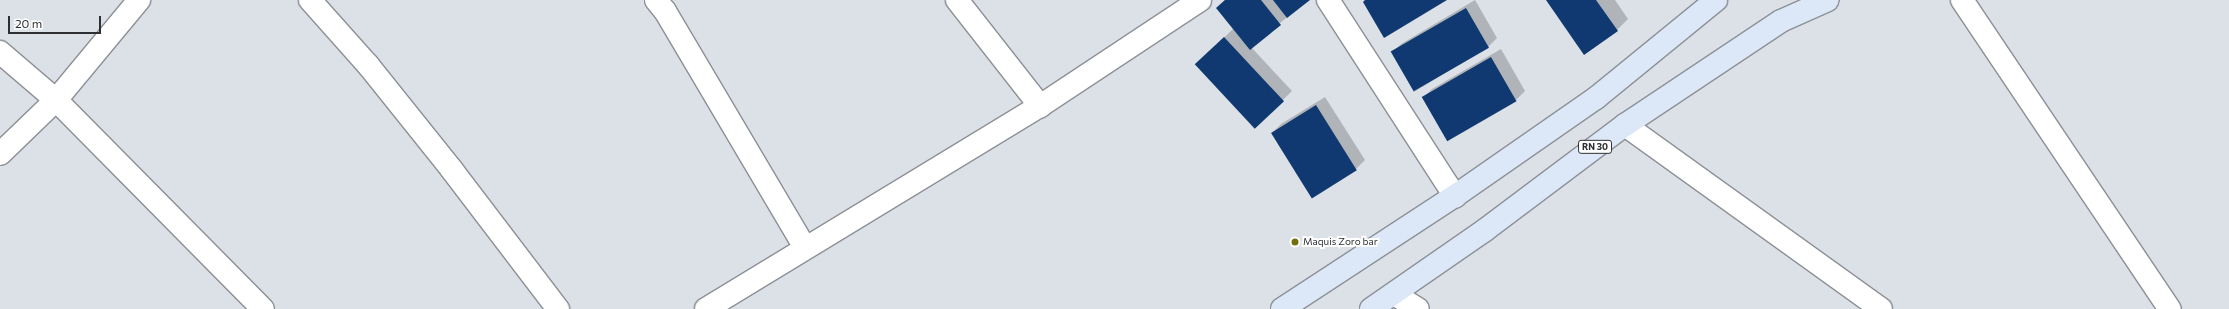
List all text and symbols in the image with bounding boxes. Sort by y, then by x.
scale bar [10,8,103,34]
text: 20 m [15,16,42,30]
road number: RN 30 [1578,140,1612,154]
place label: Maquis Zoro bar [1303,236,1378,248]
marker: Maquis Zoro bar [1290,237,1300,247]

